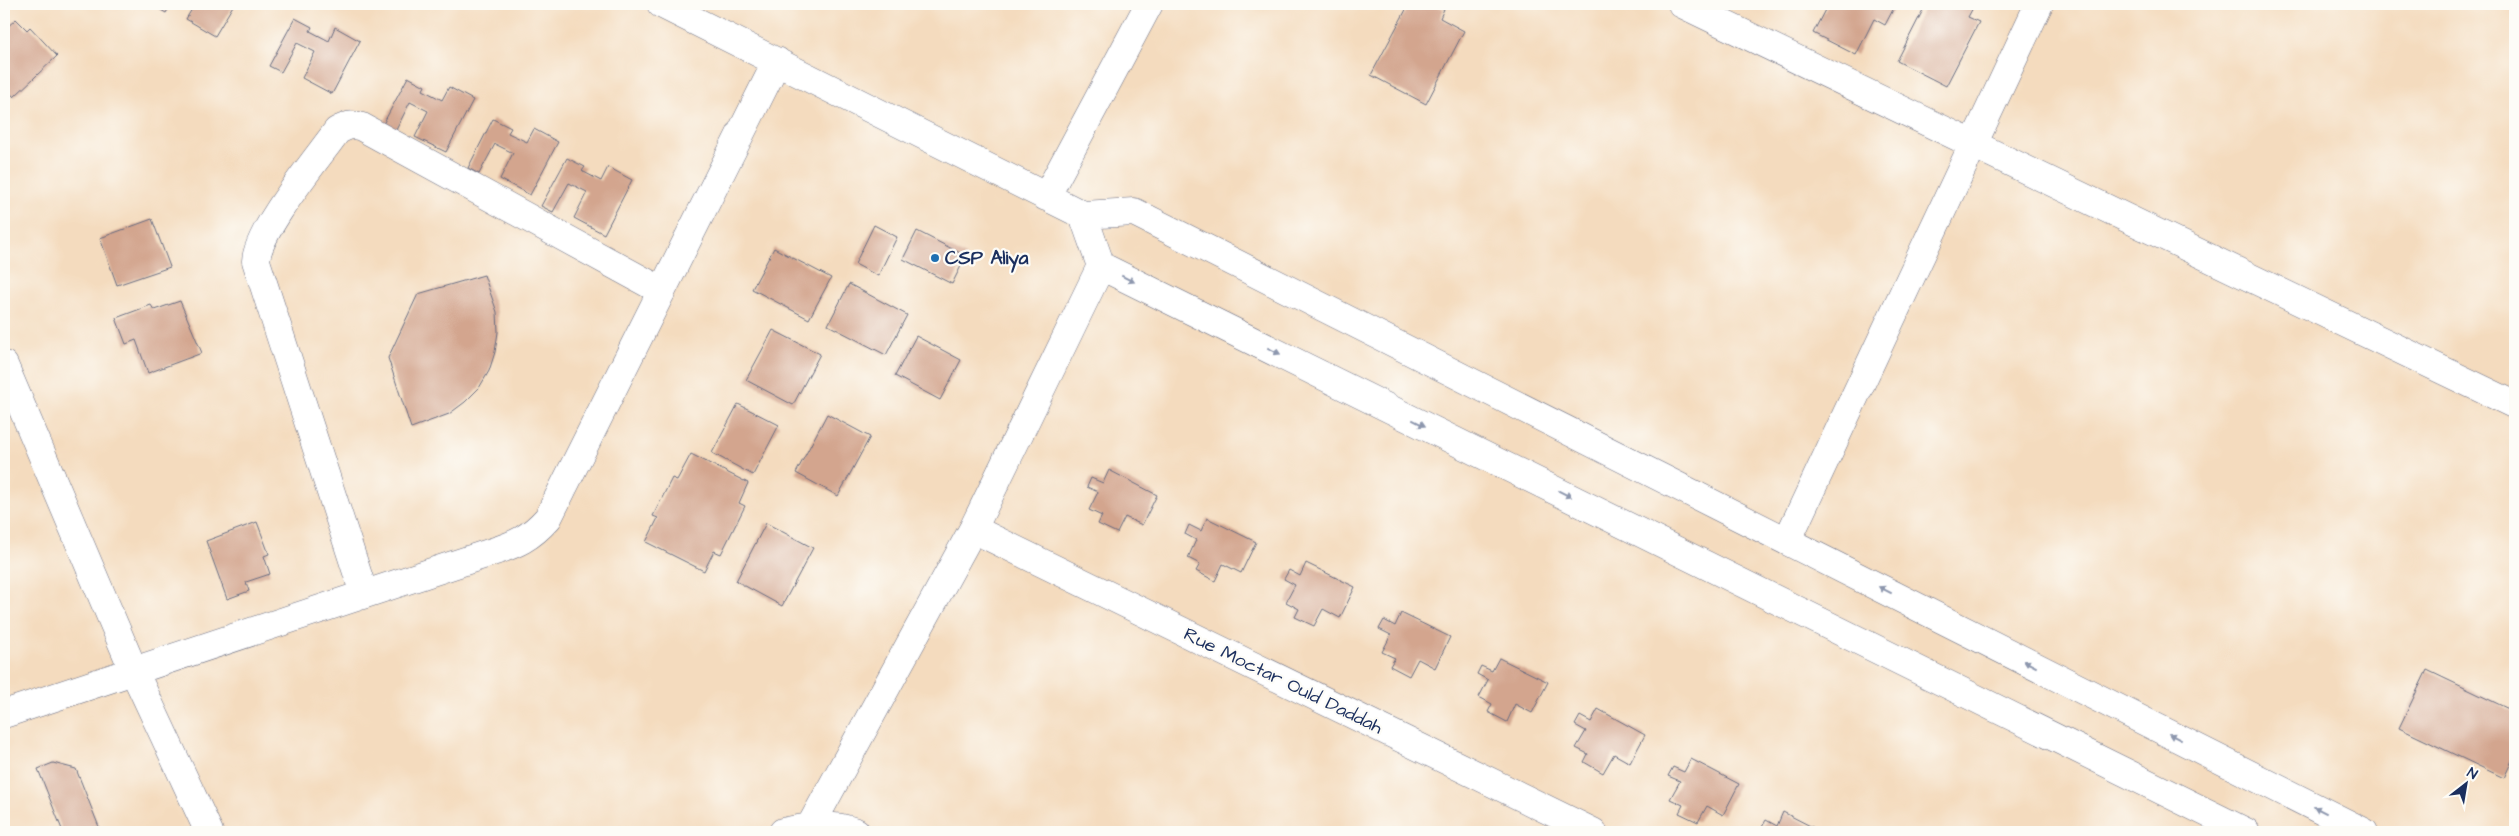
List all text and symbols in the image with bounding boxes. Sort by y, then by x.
place label: CSP Aliya [945,245,1029,273]
marker: CSP Aliya [929,252,941,264]
one-way arrow [1121,275,1135,283]
one-way arrow [1266,347,1281,355]
one-way arrow [1412,418,1427,427]
one-way arrow [1558,490,1572,498]
one-way arrow [1878,586,1892,594]
street label: Rue Moctar Ould Daddah [1179,621,1388,741]
one-way arrow [2023,660,2037,668]
one-way arrow [2168,733,2182,741]
north arrow [2442,758,2492,808]
text: N [2463,763,2481,785]
one-way arrow [2313,806,2327,814]

